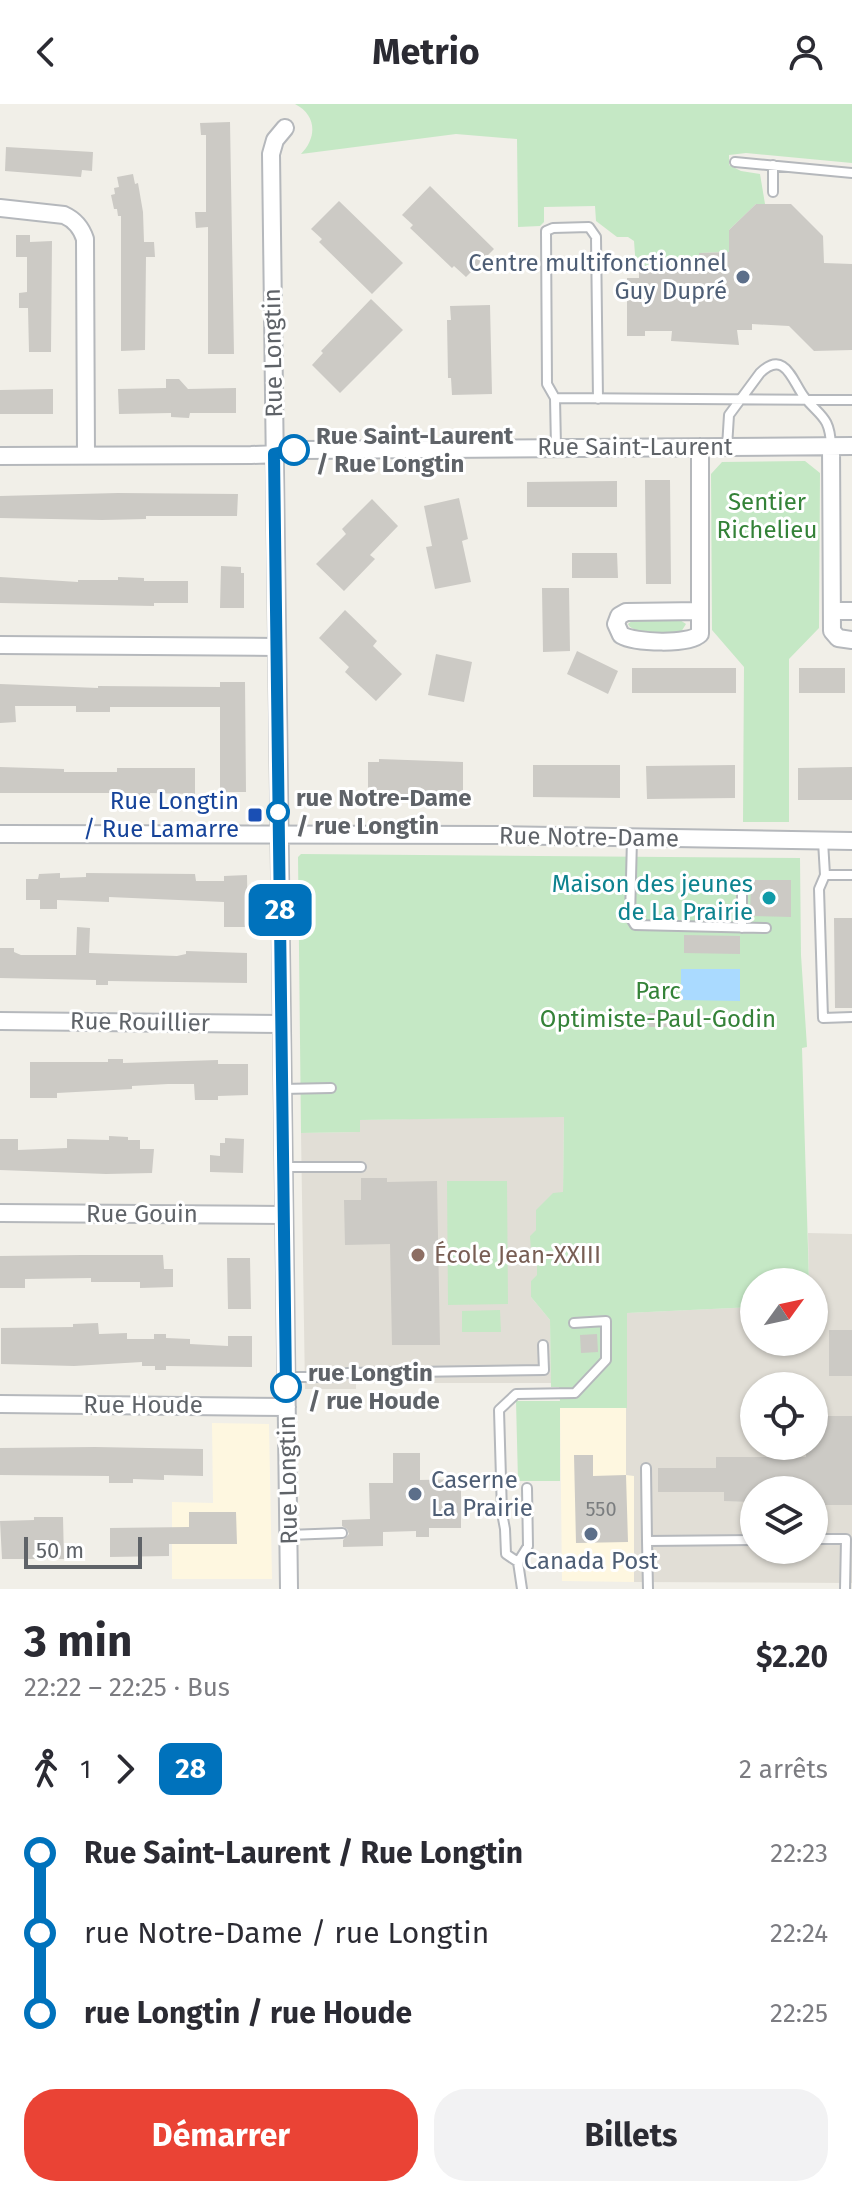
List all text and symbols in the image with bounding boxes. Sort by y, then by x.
icon: back [24,30,68,74]
text: Metrio [372,30,480,74]
icon: person [784,30,828,74]
place label: Centre multifonctionnel Guy Dupré [468,249,727,305]
marker: Centre multifonctionnel Guy Dupré [734,268,752,286]
street label: Rue Longtin [258,288,288,418]
place label: Rue Saint-Laurent / Rue Longtin [316,422,514,478]
street label: Rue Saint-Laurent [537,433,733,461]
marker: Rue Saint-Laurent / Rue Longtin [279,435,309,465]
park label: Sentier Richelieu [717,488,817,544]
place label: rue Notre-Dame / rue Longtin [296,784,471,840]
place label: Rue Longtin / Rue Lamarre [83,787,239,843]
marker: rue Notre-Dame / rue Longtin [267,801,289,823]
marker: Rue Longtin / Rue Lamarre [246,806,264,824]
street label: Rue Notre-Dame [499,821,679,853]
place label: Maison des jeunes de La Prairie [552,870,753,926]
line badge: 28 [244,884,316,936]
marker: Maison des jeunes de La Prairie [760,889,778,907]
text: 28 [265,893,295,926]
park label: Parc Optimiste-Paul-Godin [540,977,776,1033]
street label: Rue Rouillier [70,1007,211,1037]
street label: Rue Gouin [86,1200,198,1228]
place label: École Jean-XXIII [434,1240,601,1269]
marker: École Jean-XXIII [409,1246,427,1264]
north arrow [740,1268,828,1356]
map controls [740,1268,828,1564]
place label: rue Longtin / rue Houde [308,1359,440,1415]
marker: rue Longtin / rue Houde [271,1372,301,1402]
button: locate [740,1372,828,1460]
street label: Rue Houde [83,1391,203,1419]
street label: Rue Longtin [273,1415,303,1545]
place label: Caserne La Prairie [431,1466,533,1522]
button: layers [740,1476,828,1564]
marker: Caserne La Prairie [406,1485,424,1503]
house number: 550 [585,1497,617,1521]
marker: Canada Post [582,1525,600,1543]
scale bar [24,1533,142,1569]
text: 50 m [36,1537,84,1564]
place label: Canada Post [524,1547,658,1575]
text: 3 min [24,1615,132,1668]
text: $2.20 [756,1639,828,1675]
text: 22:22 – 22:25 · Bus [24,1672,230,1703]
icon: walk [24,1747,68,1791]
icon: forward [103,1747,147,1791]
text: 28 [175,1752,206,1785]
text: 1 [80,1754,91,1785]
text: 2 arrêts [739,1754,828,1785]
text: Rue Saint-Laurent / Rue Longtin [84,1835,523,1871]
text: 22:23 [770,1838,828,1869]
text: rue Notre-Dame / rue Longtin [84,1915,489,1951]
text: 22:24 [770,1918,828,1949]
text: rue Longtin / rue Houde [84,1995,412,2031]
text: 22:25 [770,1998,828,2029]
button: Démarrer [24,2089,418,2181]
button: Billets [434,2089,828,2181]

